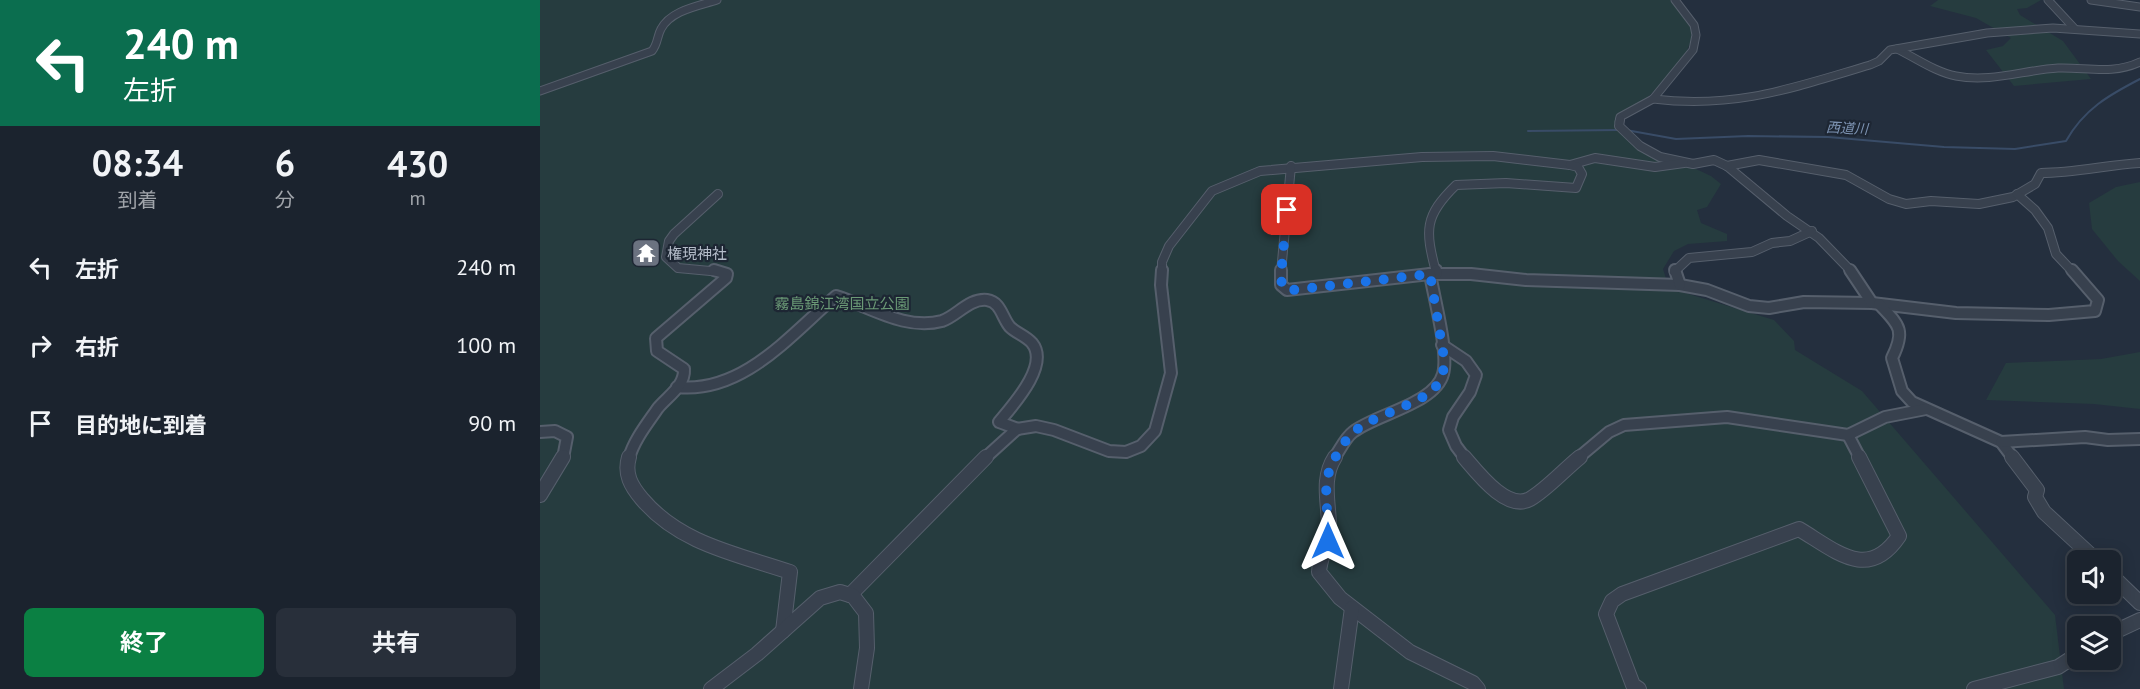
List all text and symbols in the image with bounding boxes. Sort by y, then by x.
text: 240 m [123,16,239,71]
icon: left [24,24,102,102]
text: 左折 [123,73,177,107]
water label: 西道川 [1826,118,1870,138]
text: 08:34 [92,139,183,186]
text: 6 [275,139,295,186]
text: 430 [387,140,448,187]
pin [1261,184,1312,235]
text: m [409,185,426,211]
text: 到着 [117,187,157,213]
text: 分 [275,187,295,213]
icon: arrive [1270,193,1303,226]
temple icon: 権現神社 [630,237,662,269]
place label: 権現神社 [667,244,727,263]
icon: left [24,251,57,284]
text: 240 m [456,253,516,281]
text: 左折 [75,255,119,283]
park label: 霧島錦江湾国立公園 [774,294,910,313]
icon: right [24,329,57,362]
text: 100 m [456,331,516,359]
text: 右折 [75,333,119,361]
icon: arrive [24,407,57,440]
text: 90 m [468,409,516,437]
text: 目的地に到着 [75,411,207,439]
position arrow [1296,509,1360,573]
map controls [2067,550,2121,670]
button: sound [2067,550,2121,604]
button: 終了 [24,608,264,677]
button: 共有 [276,608,516,677]
button: layers [2067,616,2121,670]

